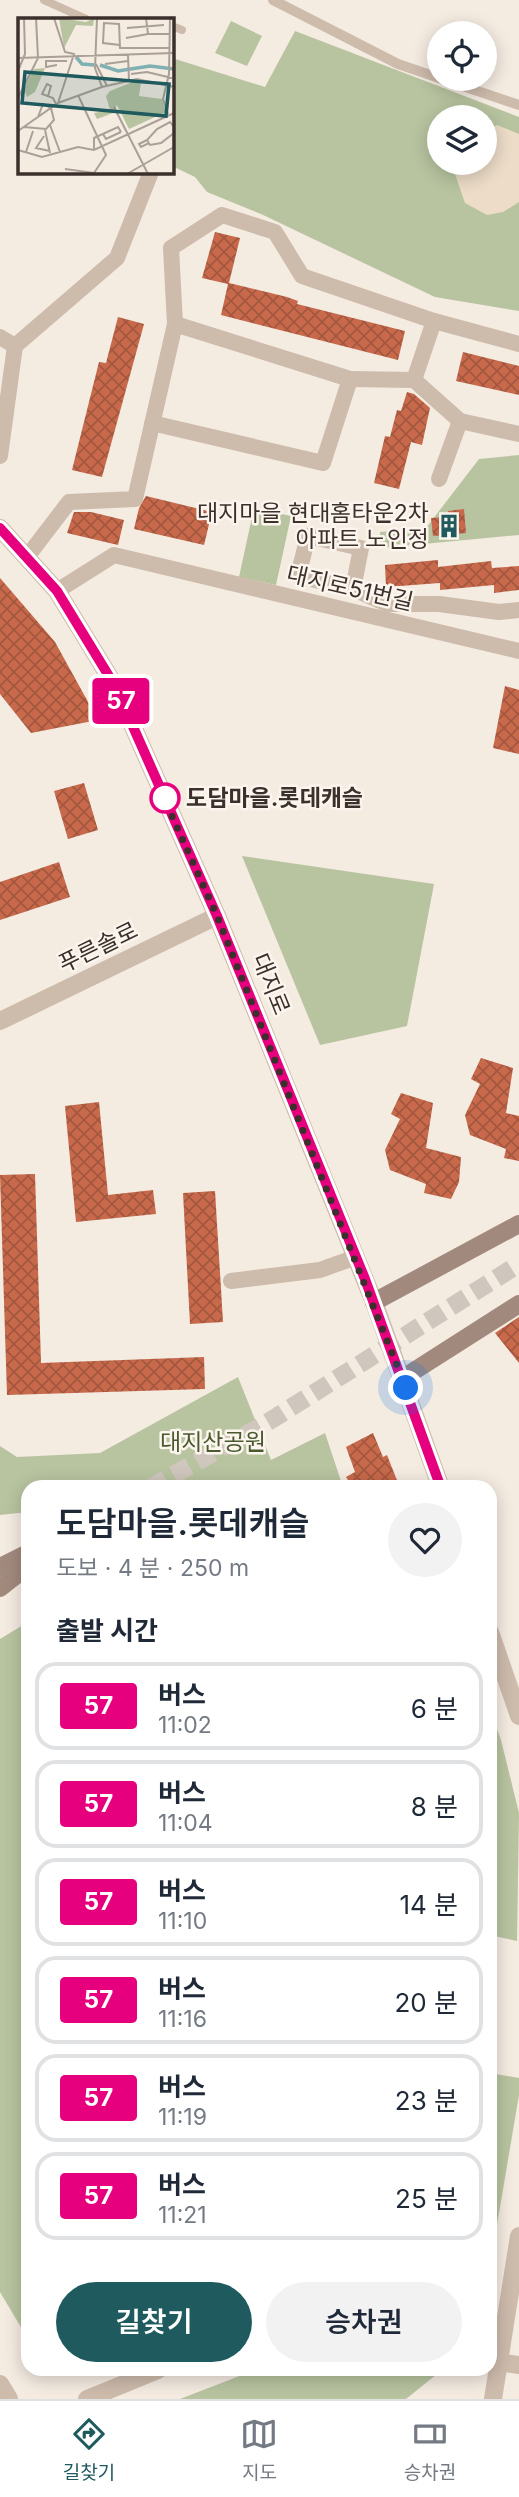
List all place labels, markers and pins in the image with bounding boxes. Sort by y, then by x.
place label: 대지마을 현대홈타운2차 아파트 노인정 [197,499,429,553]
building icon: 대지마을 현대홈타운2차 아파트 노인정 [435,512,463,540]
marker: 도담마을.롯데캐슬 [150,783,180,813]
place label: 도담마을.롯데캐슬 [186,784,363,812]

